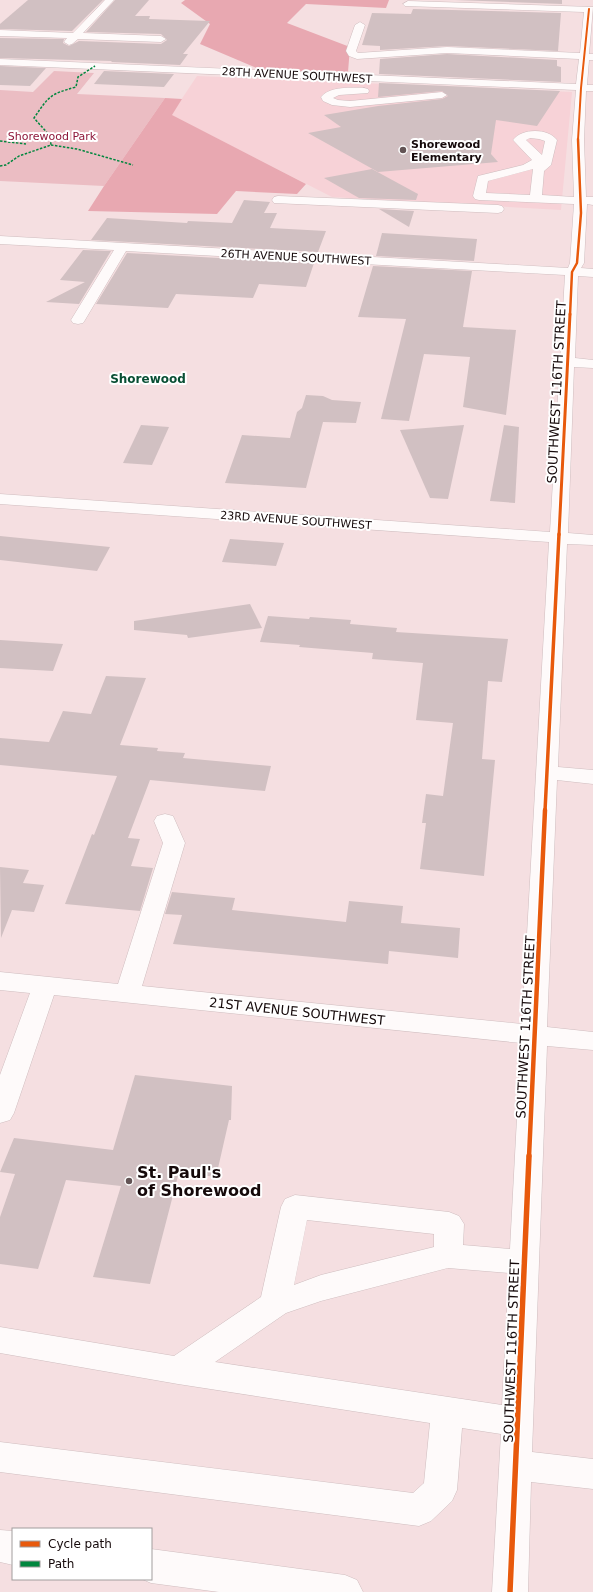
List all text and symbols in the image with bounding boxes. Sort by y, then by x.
street label: 28TH AVENUE SOUTHWEST [221,65,373,86]
park label: Shorewood Park [8,130,97,143]
place label: Shorewood Elementary [411,138,482,164]
marker: Shorewood Elementary [398,145,408,155]
street label: 26TH AVENUE SOUTHWEST [220,247,372,268]
street label: SOUTHWEST 116TH STREET [544,300,569,484]
district label: Shorewood [110,372,186,386]
street label: 23RD AVENUE SOUTHWEST [220,509,372,532]
street label: SOUTHWEST 116TH STREET [513,935,538,1119]
street label: 21ST AVENUE SOUTHWEST [208,995,386,1028]
place label: St. Paul's of Shorewood [137,1163,261,1200]
marker: St. Paul's of Shorewood [124,1176,134,1186]
street label: SOUTHWEST 116TH STREET [501,1259,522,1443]
legend [12,1528,152,1580]
text: Cycle path [48,1537,112,1551]
text: Path [48,1557,74,1571]

